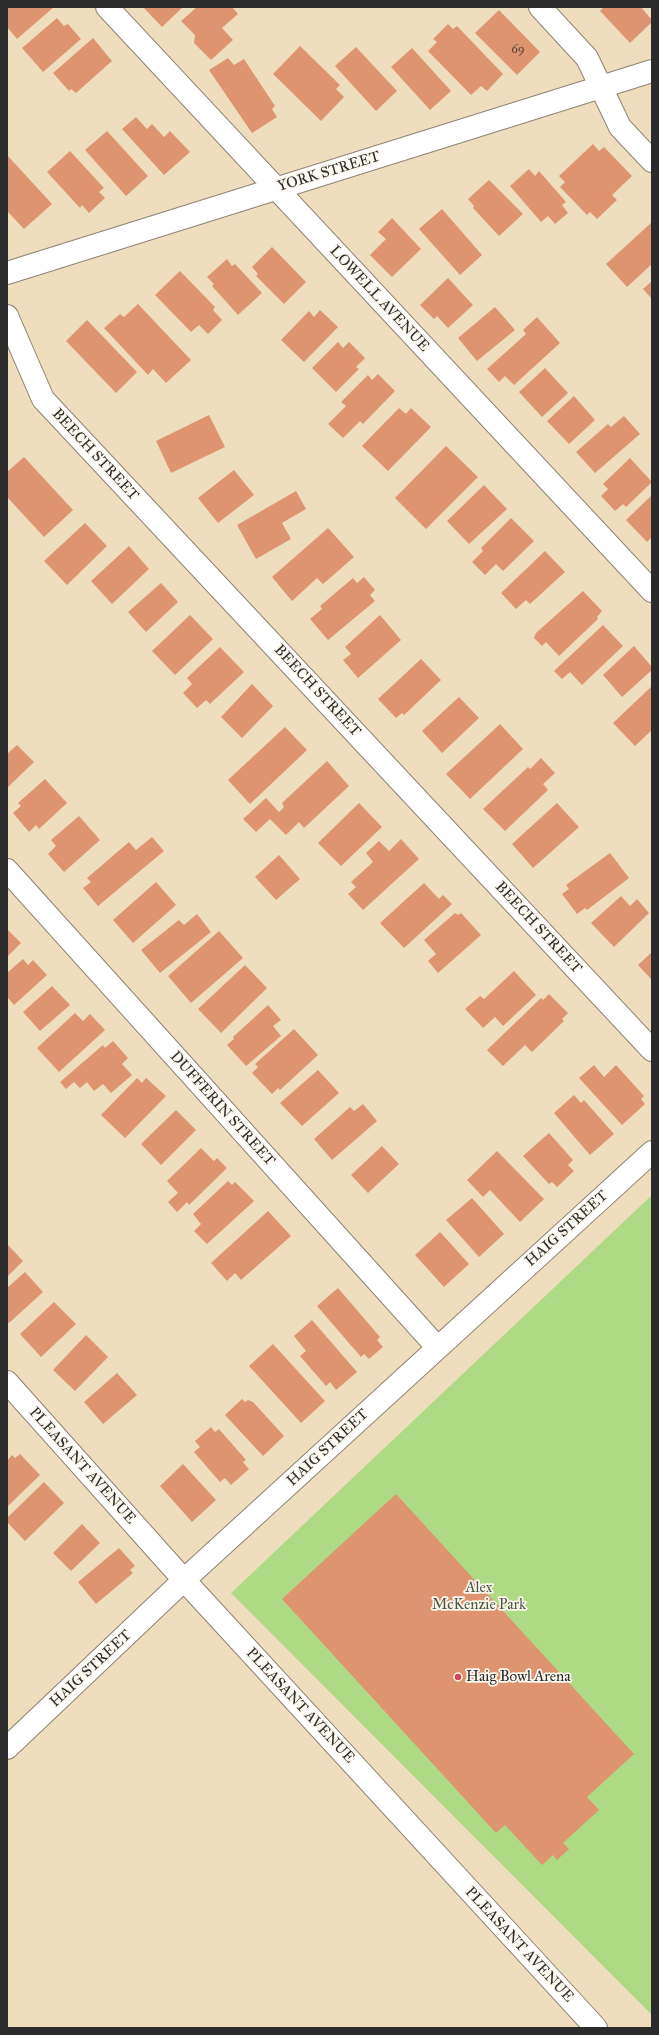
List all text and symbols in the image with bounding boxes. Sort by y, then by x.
house number: 69 [511,42,525,58]
street label: YORK STREET [276,148,382,196]
street label: LOWELL AVENUE [325,242,433,356]
street label: BEECH STREET [48,405,142,505]
street label: BEECH STREET [270,641,364,741]
street label: BEECH STREET [491,878,585,978]
street label: DUFFERIN STREET [166,1048,278,1170]
street label: HAIG STREET [522,1187,612,1271]
street label: PLEASANT AVENUE [25,1404,139,1528]
street label: HAIG STREET [284,1406,372,1490]
park label: Alex McKenzie Park [432,1579,526,1614]
street label: HAIG STREET [47,1627,135,1711]
street label: PLEASANT AVENUE [242,1645,358,1767]
place label: Haig Bowl Arena [466,1668,571,1686]
marker: Haig Bowl Arena [453,1672,463,1682]
street label: PLEASANT AVENUE [461,1884,577,2006]

